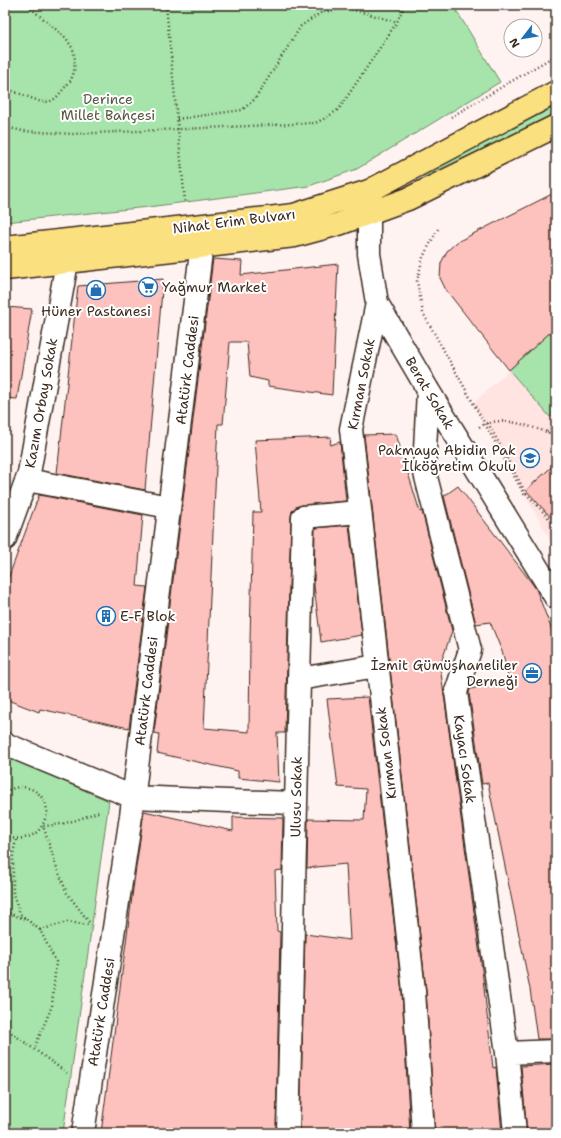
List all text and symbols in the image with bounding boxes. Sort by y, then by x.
north arrow [503,18,543,58]
text: N [506,35,524,50]
park label: Derince Millet Bahçesi [61,90,155,124]
street label: Nihat Erim Bulvarı [172,205,296,237]
supermarket icon: Yağmur Market [137,276,159,298]
place label: Yağmur Market [162,278,267,296]
shop icon: Hüner Pastanesi [85,279,107,301]
place label: Hüner Pastanesi [41,302,151,320]
street label: Atatürk Caddesi [171,314,203,426]
street label: Kazım Orbay Sokak [21,336,61,470]
street label: Kırman Sokak [343,337,379,431]
street label: Berat Sokak [401,354,459,432]
place label: Pakmaya Abidin Pak İlköğretim Okulu [378,441,516,475]
school or university icon: Pakmaya Abidin Pak İlköğretim Okulu [519,447,541,469]
building icon: E-F Blok [95,605,117,627]
place label: E-F Blok [120,607,176,625]
street label: Atatürk Caddesi [130,635,162,747]
place label: İzmit Gümüşhaneliler Derneği [371,656,518,690]
office icon: İzmit Gümüşhaneliler Derneği [521,662,543,684]
street label: Kırman Sokak [371,706,401,800]
street label: Kayacı Sokak [450,713,480,805]
street label: Ulusu Sokak [286,756,306,838]
street label: Atatürk Caddesi [84,956,118,1068]

